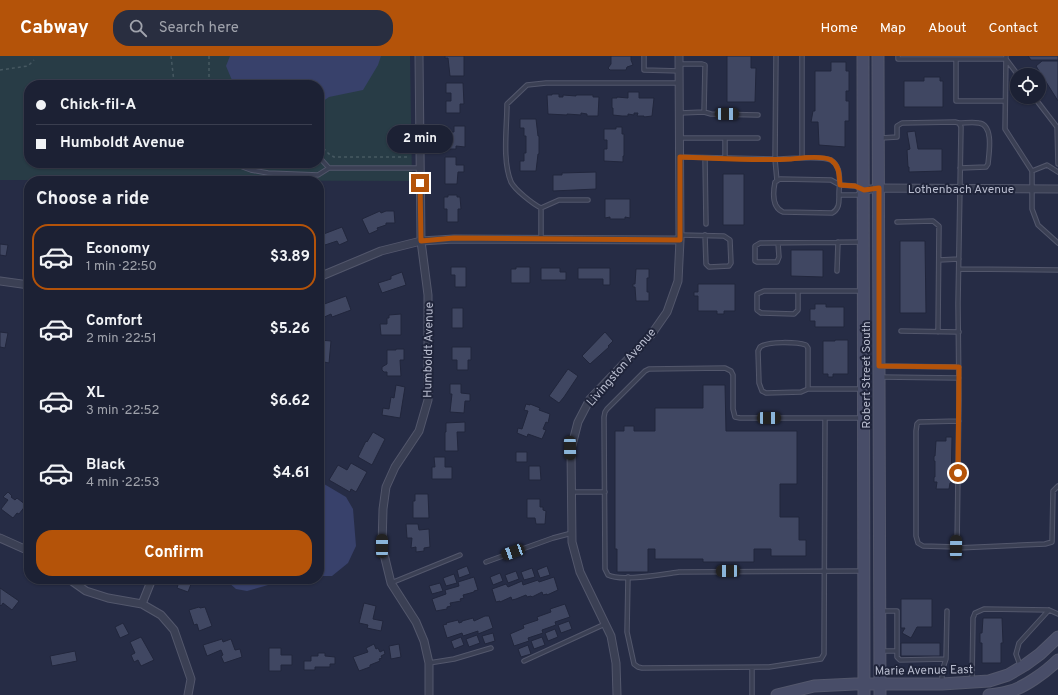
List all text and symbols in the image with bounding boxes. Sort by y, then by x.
search box [113,10,393,46]
text: Cabway [20,16,89,40]
icon: search [127,17,149,39]
text: Search here [159,19,239,38]
text: Home [821,20,858,37]
text: Map [880,20,906,37]
text: About [928,20,967,37]
text: Contact [989,20,1038,37]
map controls [1010,68,1046,104]
button: locate [1010,68,1046,104]
text: Chick-fil-A [60,96,136,115]
car [715,108,739,120]
callout: 2 min [387,125,453,153]
text: 2 min [403,131,437,147]
text: Humboldt Avenue [60,134,185,153]
route end [411,174,429,192]
street label: Lothenbach Avenue [908,182,1014,198]
text: Choose a ride [36,188,149,211]
icon: car [38,239,74,275]
text: Economy [86,240,150,259]
text: $3.89 [270,248,310,267]
text: 1 min · 22:50 [86,259,157,275]
street label: Humboldt Avenue [420,302,438,398]
icon: car [38,311,74,347]
text: Comfort [86,312,143,331]
text: $5.26 [270,320,310,339]
street label: Robert Street South [859,321,875,429]
street label: Livingston Avenue [583,325,660,410]
text: 2 min · 22:51 [86,331,157,347]
icon: car [38,383,74,419]
text: XL [86,384,104,403]
text: $6.62 [270,392,310,411]
text: 3 min · 22:52 [86,403,159,419]
car [757,412,781,424]
car [564,436,576,460]
icon: car [38,455,74,491]
text: Black [86,456,126,475]
text: $4.61 [272,464,310,483]
route start [949,464,967,482]
text: 4 min · 22:53 [86,475,160,491]
button: Confirm [36,530,312,576]
car [376,534,388,558]
car [950,535,962,559]
car [500,542,526,562]
car [716,565,740,577]
street label: Marie Avenue East [875,662,973,680]

